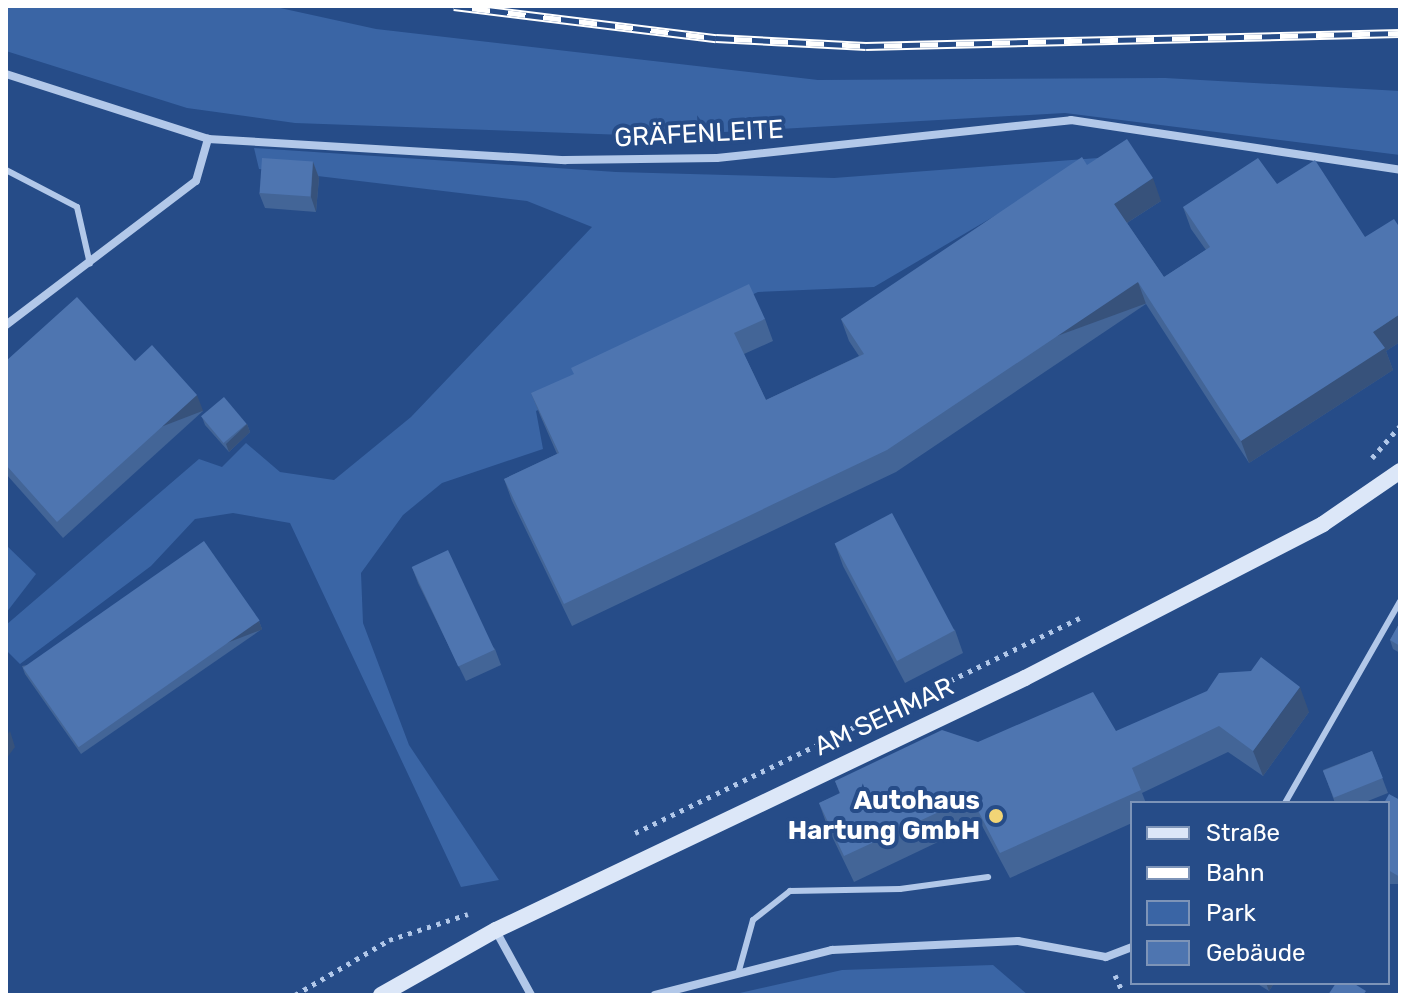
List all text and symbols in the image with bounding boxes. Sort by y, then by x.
street label: GRÄFENLEITE [614,114,784,154]
street label: AM SEHMAR [809,671,959,763]
place label: Autohaus Hartung GmbH [788,785,980,846]
legend [1130,801,1390,985]
marker: Autohaus Hartung GmbH [987,807,1005,825]
text: Straße [1206,819,1280,847]
text: Bahn [1206,859,1264,887]
text: Park [1206,899,1256,927]
text: Gebäude [1206,939,1305,967]

